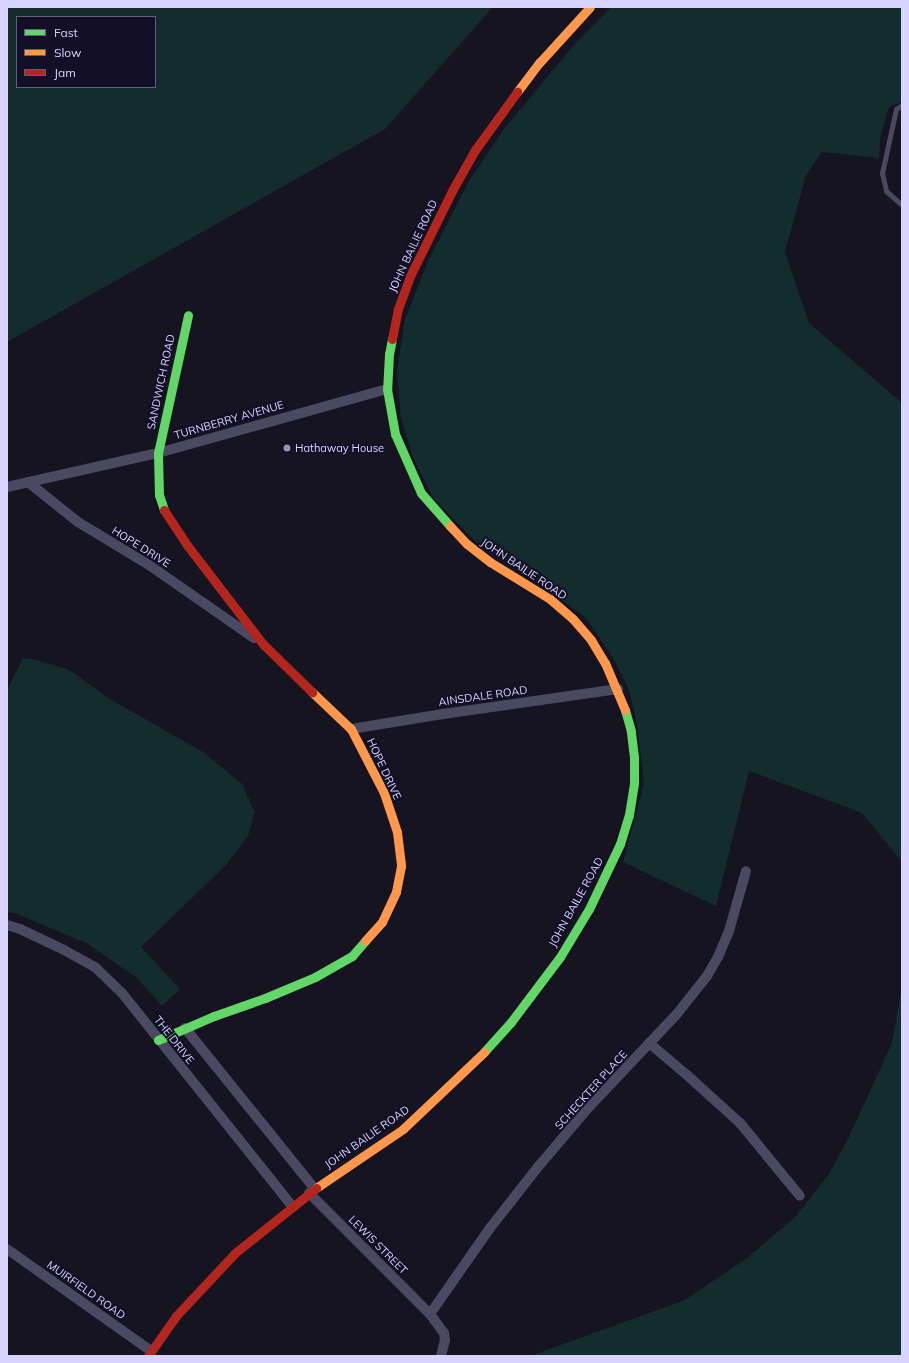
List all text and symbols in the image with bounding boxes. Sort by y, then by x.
legend [16,16,156,88]
text: Fast [54,25,78,40]
text: Slow [54,45,82,60]
text: Jam [54,65,76,80]
street label: JOHN BAILIE ROAD [386,198,440,294]
street label: SANDWICH ROAD [144,333,178,431]
street label: TURNBERRY AVENUE [173,398,285,442]
place label: Hathaway House [295,441,384,455]
marker: Hathaway House [282,443,292,453]
street label: HOPE DRIVE [109,524,173,570]
street label: JOHN BAILIE ROAD [479,535,569,603]
street label: AINSDALE ROAD [438,683,528,709]
street label: HOPE DRIVE [364,736,404,802]
street label: JOHN BAILIE ROAD [546,855,606,949]
street label: THE DRIVE [151,1013,197,1067]
street label: SCHECKTER PLACE [552,1048,630,1132]
street label: JOHN BAILIE ROAD [322,1103,412,1171]
street label: LEWIS STREET [346,1213,410,1277]
street label: MUIRFIELD ROAD [44,1258,128,1322]

